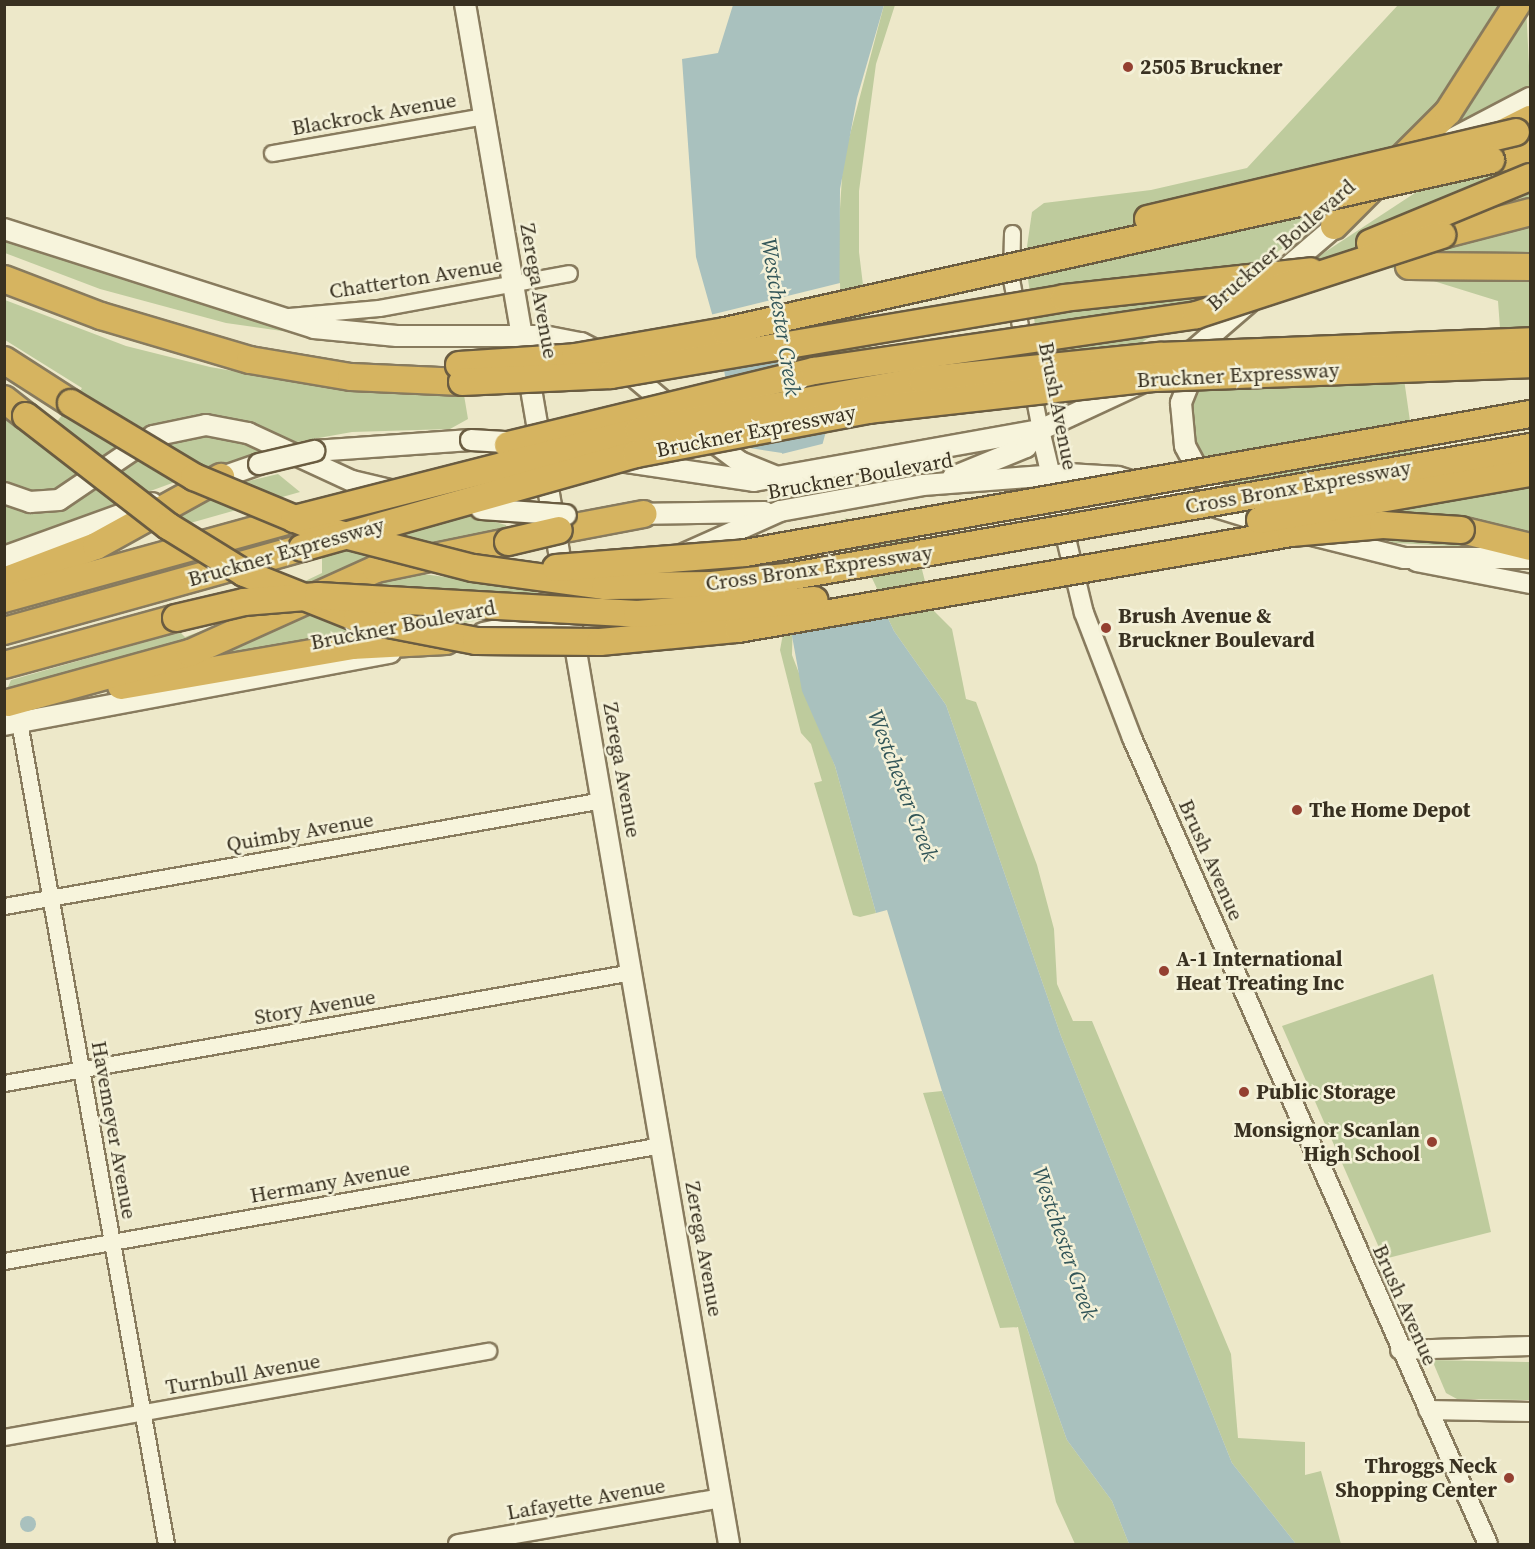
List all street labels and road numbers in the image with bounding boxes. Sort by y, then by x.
street label: Blackrock Avenue [290,87,458,141]
street label: Bruckner Boulevard [1202,174,1360,316]
street label: Zerega Avenue [515,222,563,360]
street label: Chatterton Avenue [327,252,505,304]
street label: Brush Avenue [1033,340,1083,472]
street label: Bruckner Expressway [1136,357,1340,393]
street label: Bruckner Expressway [654,399,858,463]
street label: Bruckner Boulevard [765,447,955,505]
street label: Cross Bronx Expressway [1183,455,1413,519]
street label: Bruckner Expressway [185,512,387,592]
street label: Cross Bronx Expressway [704,540,934,596]
street label: Bruckner Boulevard [308,595,498,655]
street label: Zerega Avenue [598,701,646,839]
street label: Brush Avenue [1173,796,1249,924]
street label: Quimby Avenue [225,807,375,857]
street label: Story Avenue [252,984,378,1030]
street label: Havemeyer Avenue [86,1039,142,1221]
street label: Hermany Avenue [248,1156,412,1208]
street label: Zerega Avenue [680,1180,728,1318]
street label: Brush Avenue [1367,1241,1443,1369]
street label: Turnbull Avenue [164,1348,322,1400]
street label: Lafayette Avenue [505,1473,667,1525]

